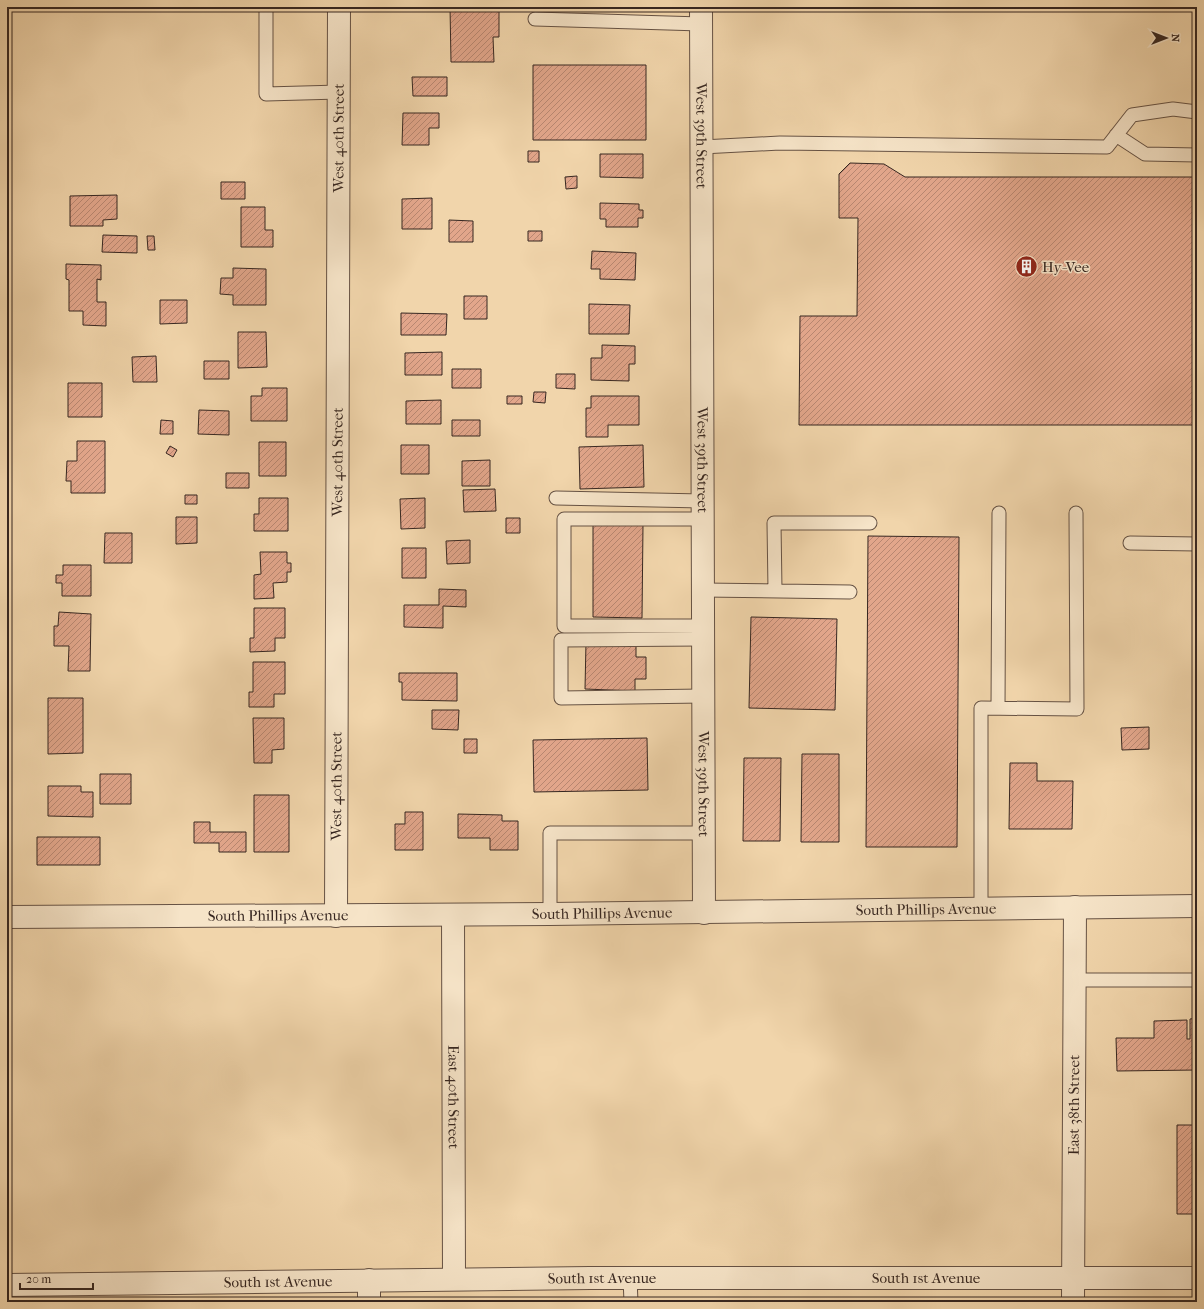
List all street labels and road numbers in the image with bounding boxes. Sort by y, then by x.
street label: West 39th Street [692,82,711,190]
street label: West 40th Street [329,83,348,194]
street label: West 39th Street [693,406,712,514]
street label: West 40th Street [328,407,347,518]
street label: West 39th Street [694,730,713,838]
street label: West 40th Street [327,731,346,842]
street label: South Phillips Avenue [855,899,997,919]
street label: South Phillips Avenue [532,903,673,923]
street label: South Phillips Avenue [208,906,349,925]
street label: East 40th Street [444,1045,463,1150]
street label: East 38th Street [1065,1054,1083,1155]
street label: South 1st Avenue [548,1269,657,1288]
street label: South 1st Avenue [872,1269,981,1287]
street label: South 1st Avenue [224,1272,333,1291]

